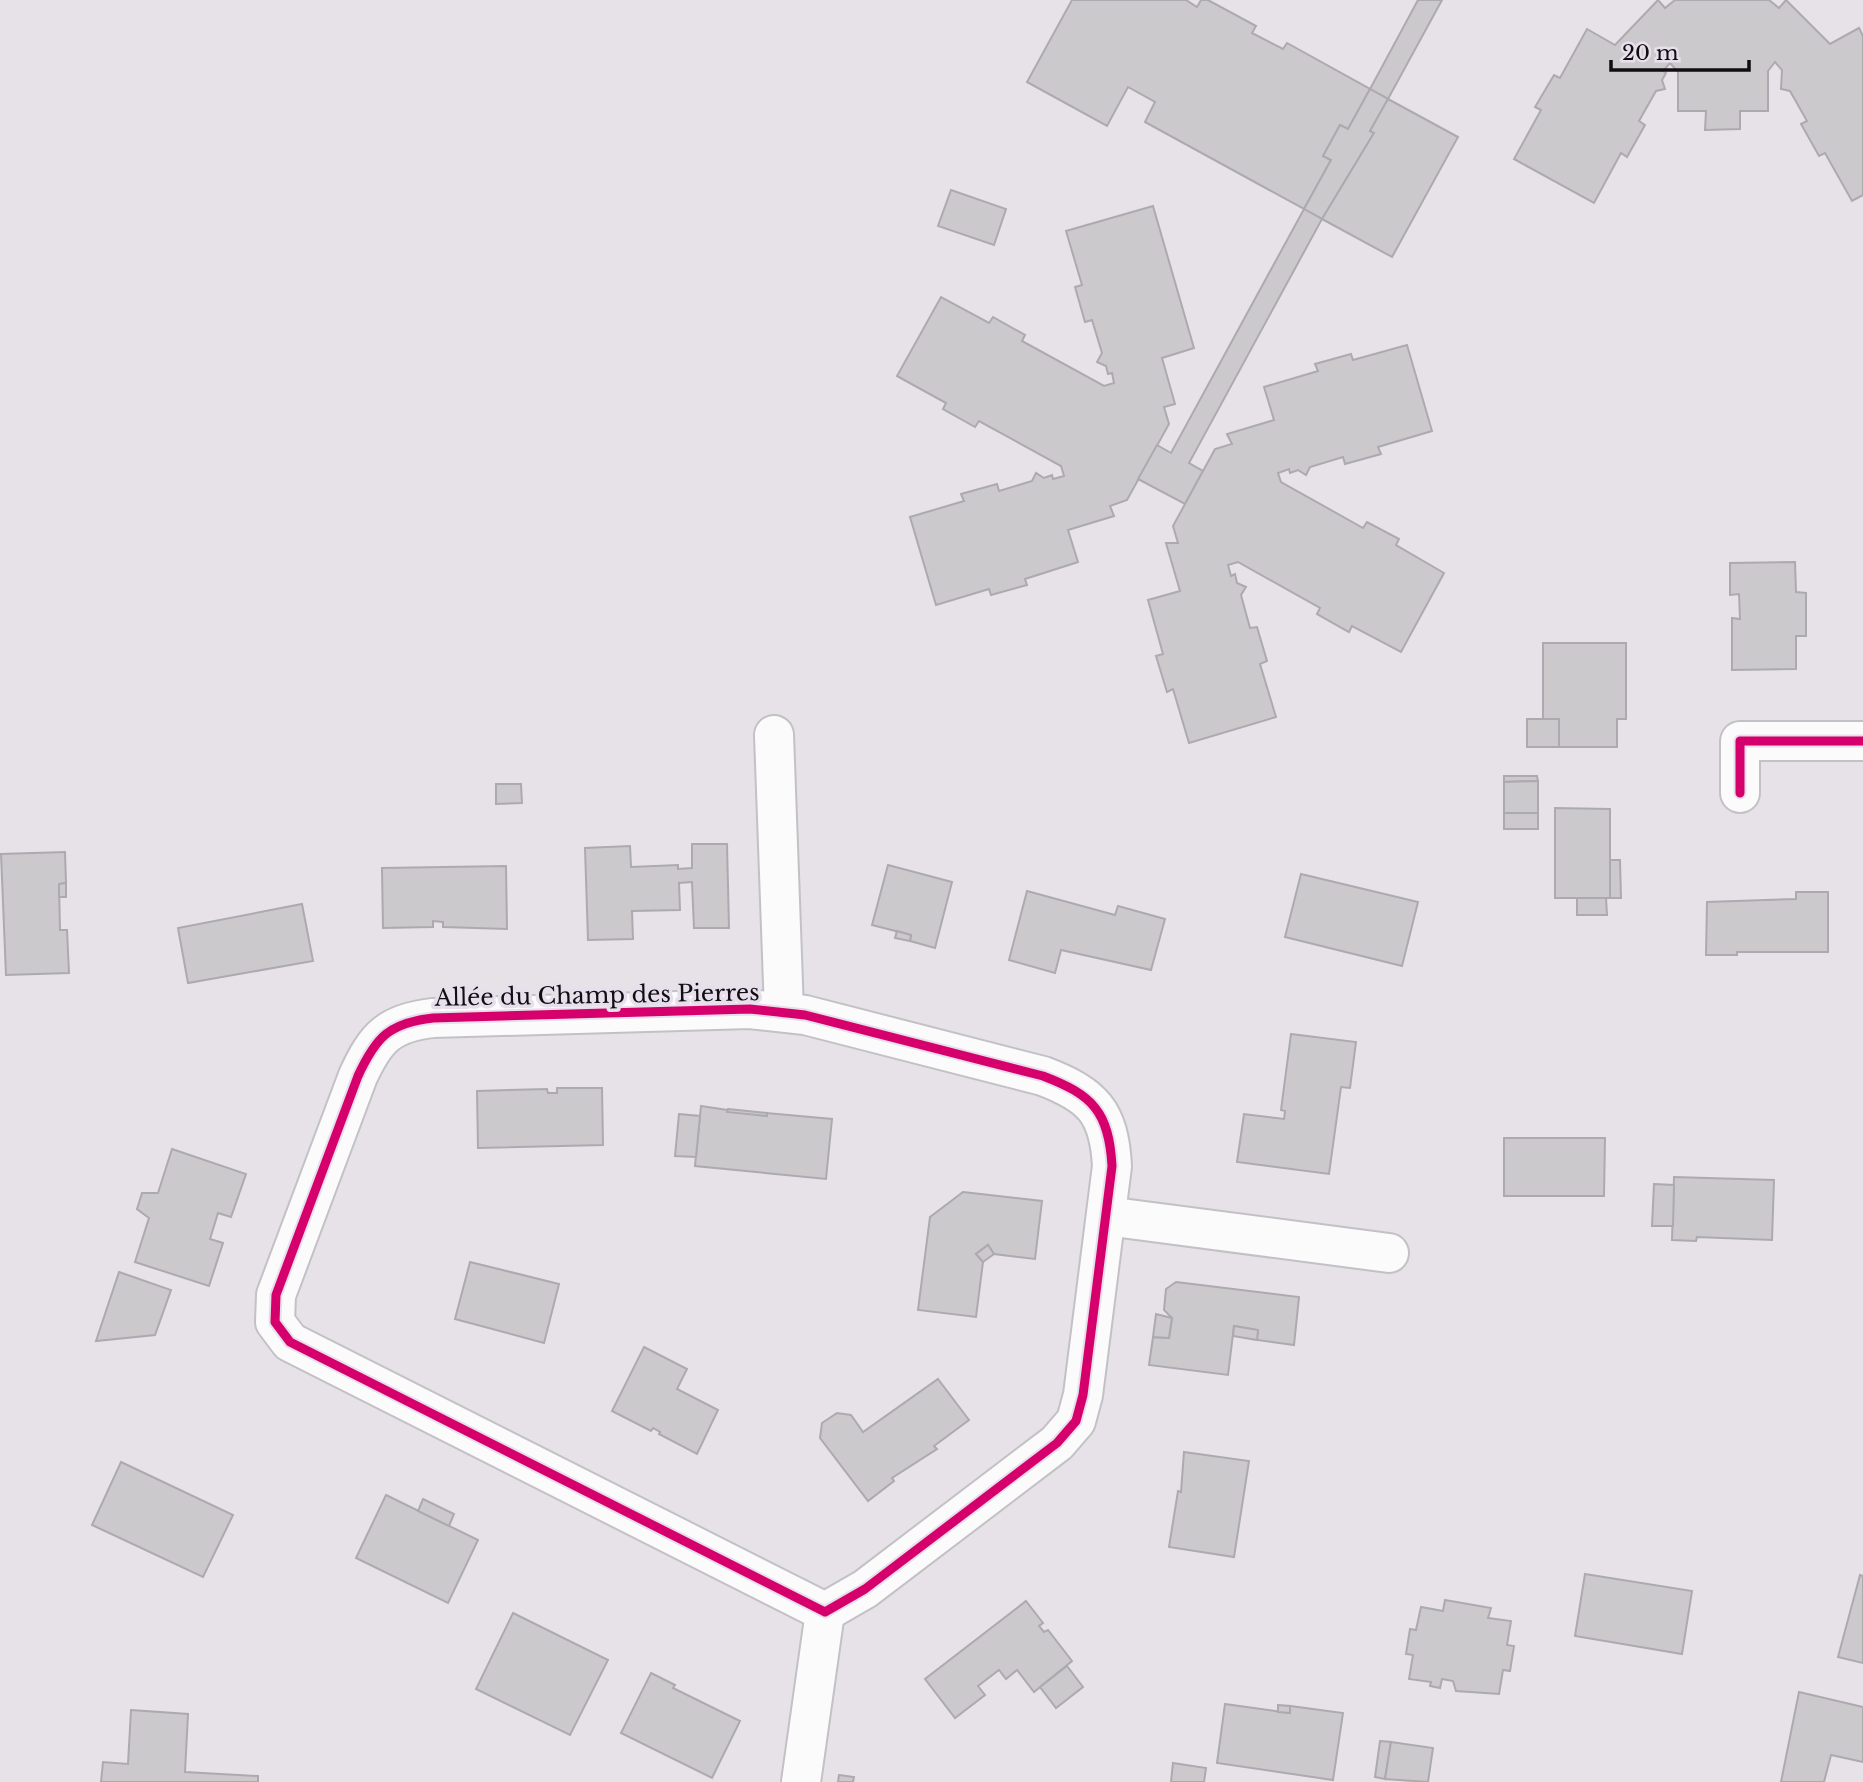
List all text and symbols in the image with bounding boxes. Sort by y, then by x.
scale bar [1611,28,1749,72]
text: 20 m [1622,40,1679,66]
street label: Allée du Champ des Pierres [433,978,760,1012]

